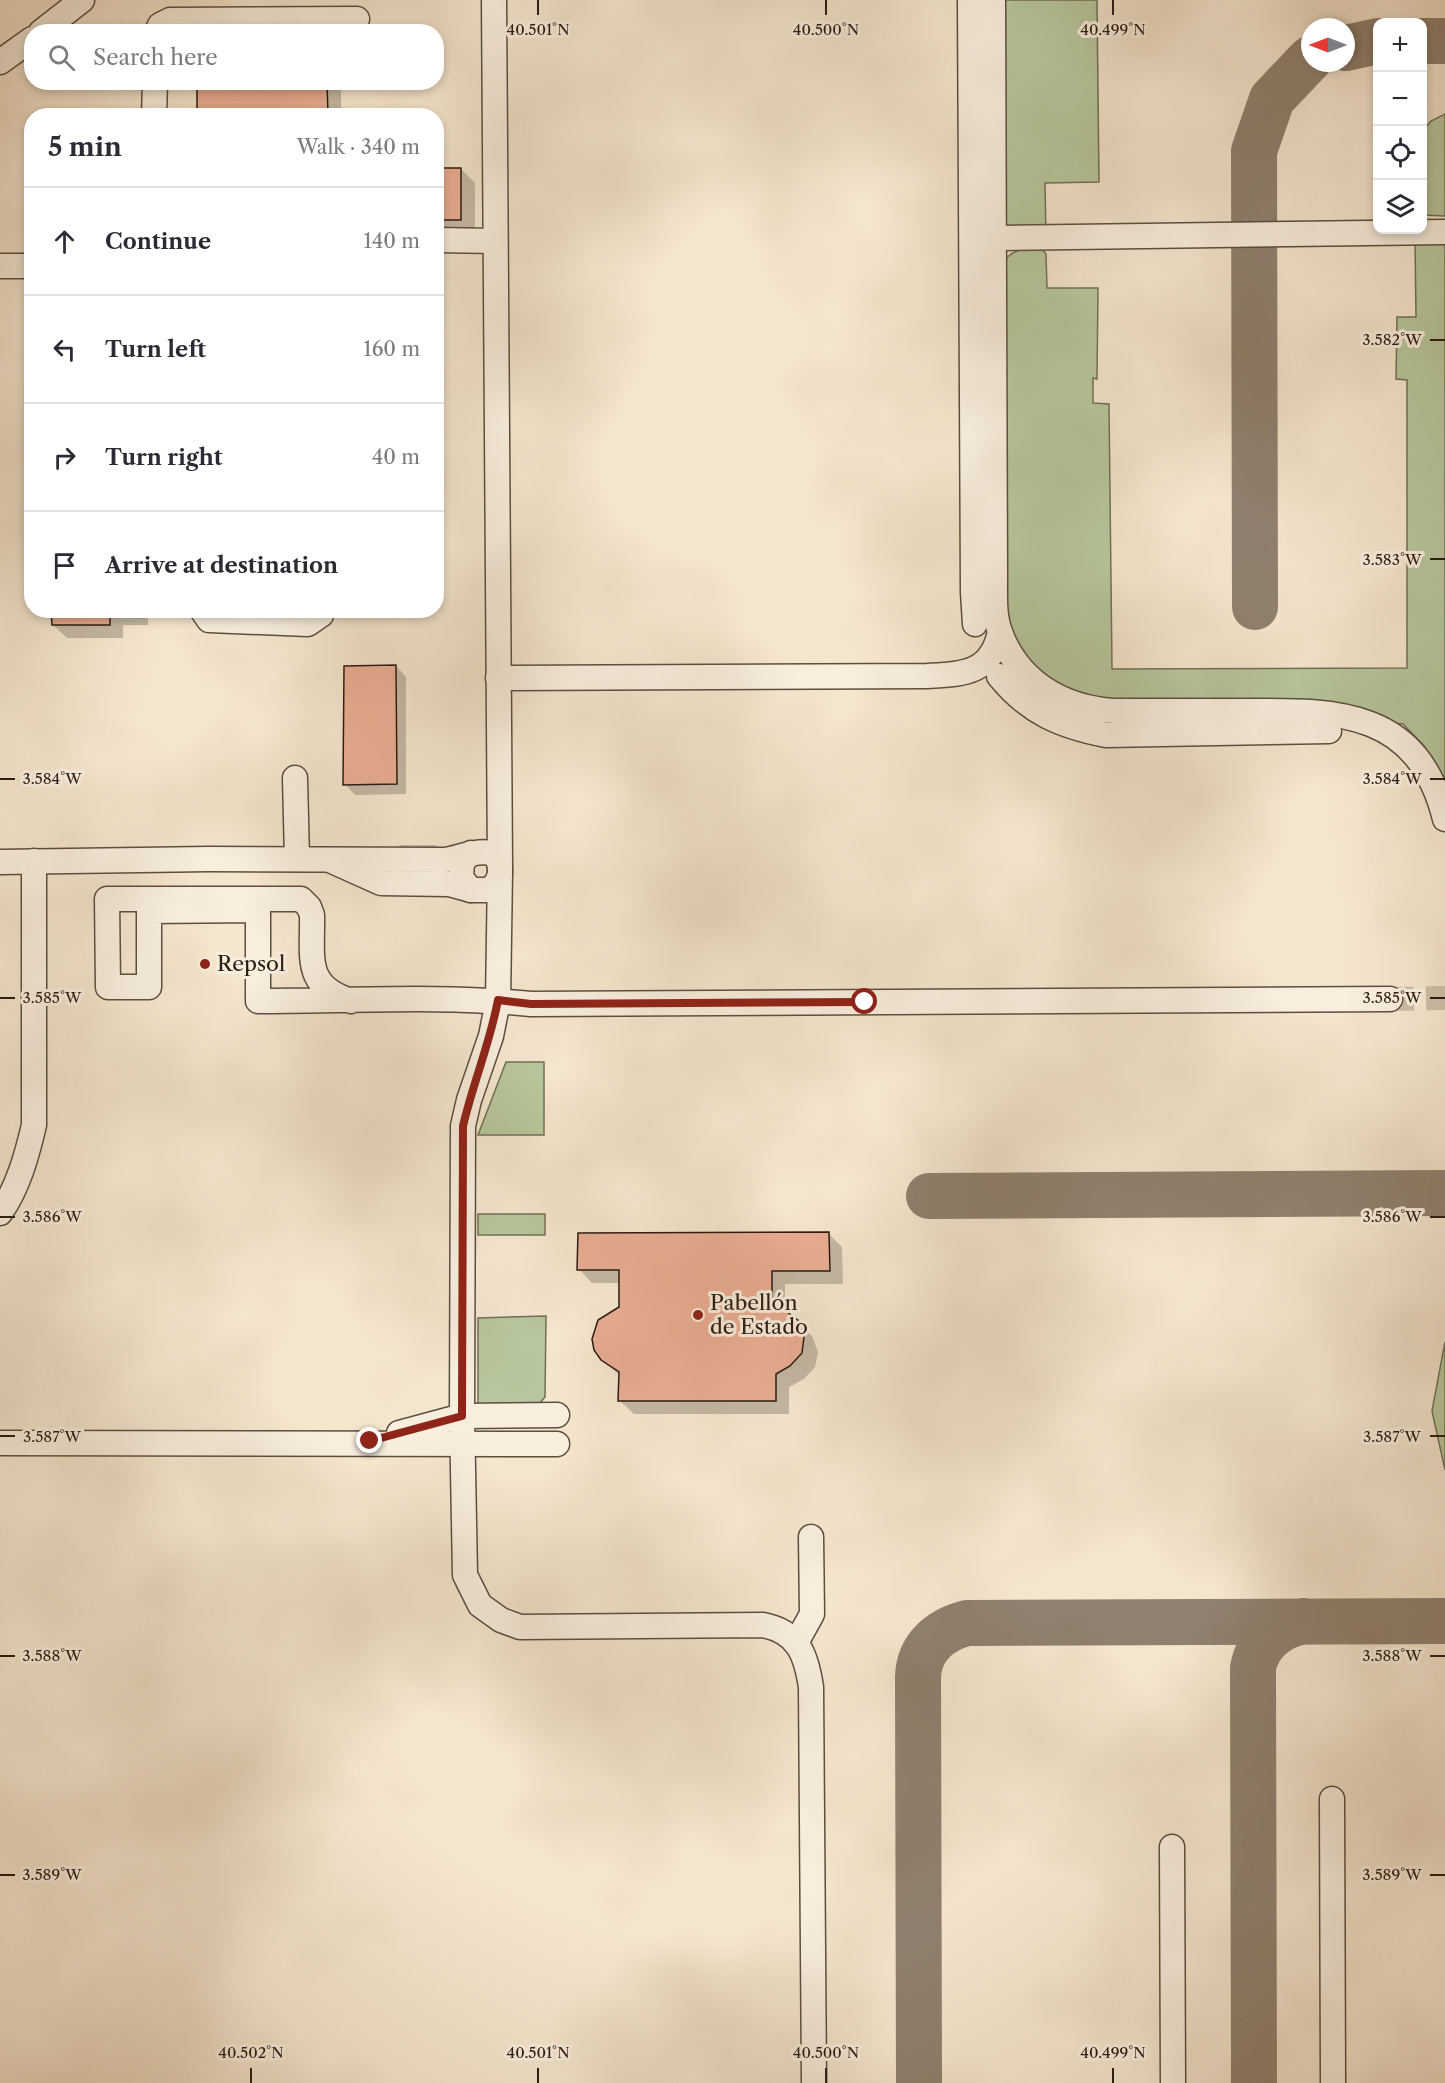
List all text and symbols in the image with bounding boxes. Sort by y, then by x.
north arrow [1301,18,1355,72]
map controls [1373,18,1427,234]
button: + [1373,18,1427,72]
text: 40.501°N [506,20,570,39]
text: 40.500°N [793,20,859,39]
text: 40.499°N [1080,20,1146,39]
search box [24,24,444,90]
icon: search [45,41,78,74]
text: Search here [93,44,218,71]
button: − [1373,72,1427,126]
button: locate [1373,126,1427,180]
text: 5 min [48,131,122,163]
text: Walk · 340 m [297,135,420,159]
button: layers [1373,180,1427,234]
icon: ahead [48,225,81,258]
text: Continue [105,228,211,255]
text: 140 m [363,229,420,253]
text: 3.582°W [1362,330,1422,349]
icon: left [48,333,81,366]
text: Turn left [105,336,206,363]
text: 160 m [363,337,420,361]
icon: right [48,441,81,474]
text: Turn right [105,444,223,471]
text: 40 m [372,445,420,469]
icon: arrive [48,549,81,582]
text: 3.583°W [1363,550,1422,569]
text: Arrive at destination [105,552,338,579]
text: 3.584°W [22,769,82,788]
text: 3.584°W [1362,769,1422,788]
place label: Repsol [217,951,285,976]
marker: Repsol [198,957,212,971]
text: 3.585°W [23,988,82,1007]
route start [851,988,877,1014]
text: 3.585°W [1363,988,1422,1007]
text: 3.586°W [22,1207,82,1226]
text: 3.586°W [1362,1207,1422,1226]
place label: Pabellón de Estado [710,1290,808,1339]
marker: Pabellón de Estado [691,1308,705,1322]
text: 3.587°W [23,1427,82,1446]
route end [356,1427,382,1453]
text: 3.587°W [1363,1427,1422,1446]
text: 3.588°W [22,1646,82,1665]
text: 3.588°W [1362,1646,1422,1665]
text: 3.589°W [22,1865,82,1884]
text: 3.589°W [1362,1865,1422,1884]
text: 40.502°N [218,2043,284,2062]
text: 40.501°N [506,2043,570,2062]
text: 40.500°N [793,2043,859,2062]
text: 40.499°N [1080,2043,1146,2062]

